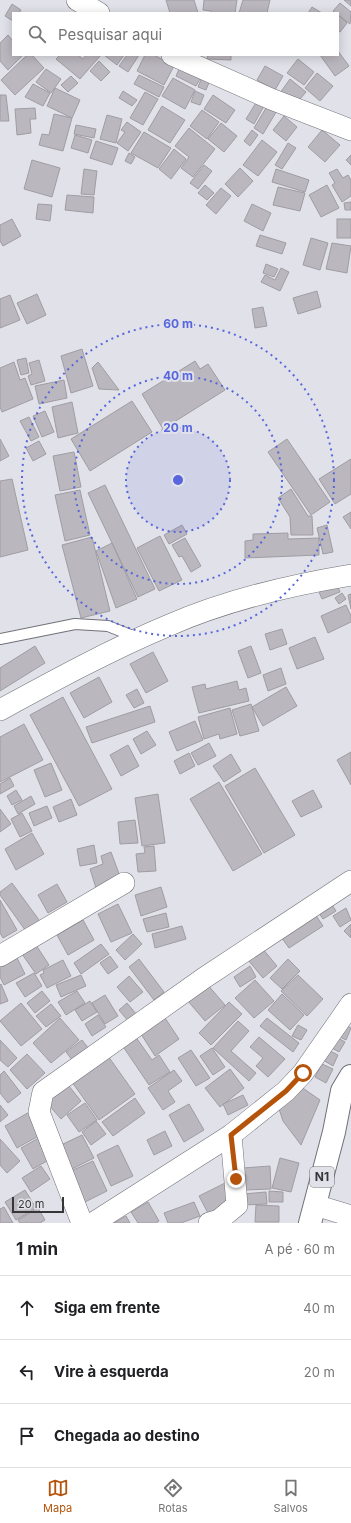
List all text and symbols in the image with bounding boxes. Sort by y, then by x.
search box [12,12,339,56]
icon: search [26,23,48,45]
text: Pesquisar aqui [58,25,162,44]
text: 60 m [163,316,193,331]
text: 40 m [163,368,193,383]
text: 20 m [163,420,193,435]
centre of rings [171,473,185,487]
route start [294,1064,312,1082]
road number: N1 [310,1167,334,1187]
route end [227,1170,245,1188]
scale bar [12,1195,64,1214]
text: 20 m [18,1197,44,1211]
text: 1 min [16,1239,58,1259]
text: A pé · 60 m [264,1241,335,1257]
icon: ahead [16,1297,38,1319]
text: Siga em frente [54,1298,160,1317]
text: 40 m [303,1300,335,1316]
icon: left [16,1361,38,1383]
text: Vire à esquerda [54,1362,169,1381]
text: 20 m [304,1364,335,1380]
icon: arrive [16,1425,38,1447]
text: Chegada ao destino [54,1426,200,1445]
tab: Mapa [43,1477,72,1515]
tab: Rotas [158,1477,187,1515]
tab: Salvos [274,1477,308,1515]

